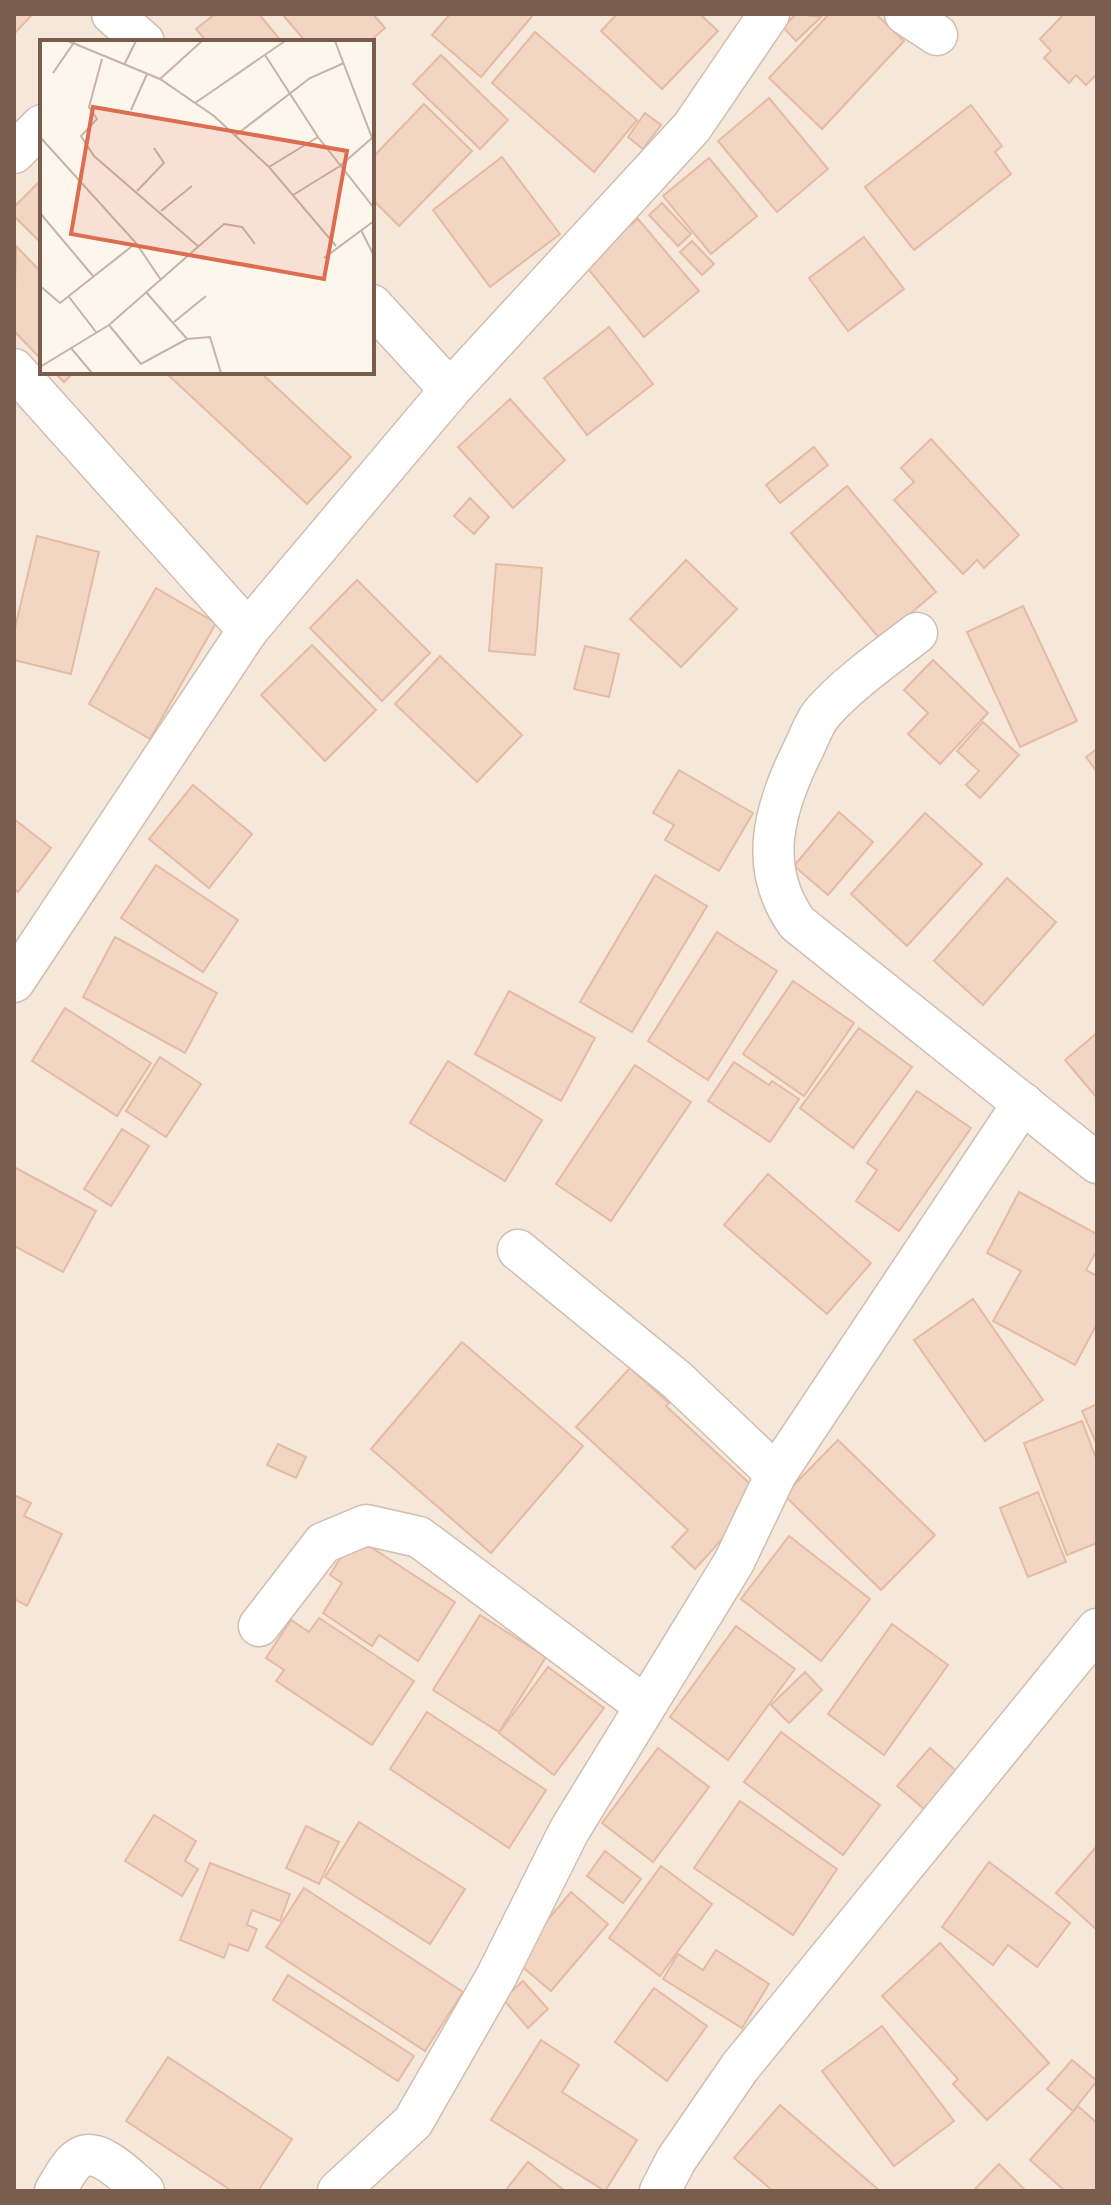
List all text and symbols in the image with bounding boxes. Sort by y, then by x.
inset map [40,40,374,374]

